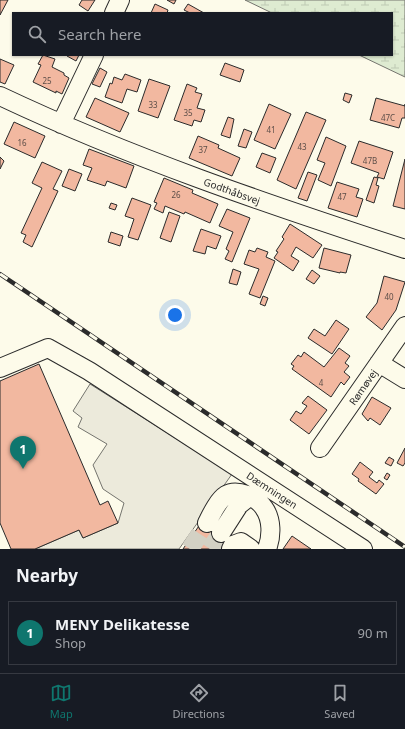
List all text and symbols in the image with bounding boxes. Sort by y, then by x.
search box [12,12,393,56]
icon: search [26,23,48,45]
text: Search here [58,24,141,44]
house number: 25 [42,75,52,86]
house number: 33 [148,99,158,110]
house number: 35 [183,107,193,118]
house number: 47C [381,112,395,123]
house number: 41 [266,124,276,135]
house number: 16 [17,137,27,148]
house number: 43 [297,141,307,152]
house number: 37 [198,144,208,155]
house number: 47B [363,155,377,166]
street label: Godthåbsvej [202,174,262,208]
house number: 26 [171,189,181,200]
house number: 47 [337,191,347,202]
house number: 40 [384,291,394,302]
your location [165,305,185,325]
street label: Rømøvej [346,366,380,408]
house number: 4 [319,377,324,388]
pin: 1 [10,436,36,469]
street label: Dæmningen [244,468,300,512]
text: Nearby [16,564,78,587]
text: MENY Delikatesse [55,614,190,634]
text: 1 [26,624,34,642]
text: 90 m [358,624,388,642]
text: Shop [55,634,86,652]
tab: Map [50,682,73,721]
tab: Directions [172,682,225,721]
tab: Saved [324,682,355,721]

